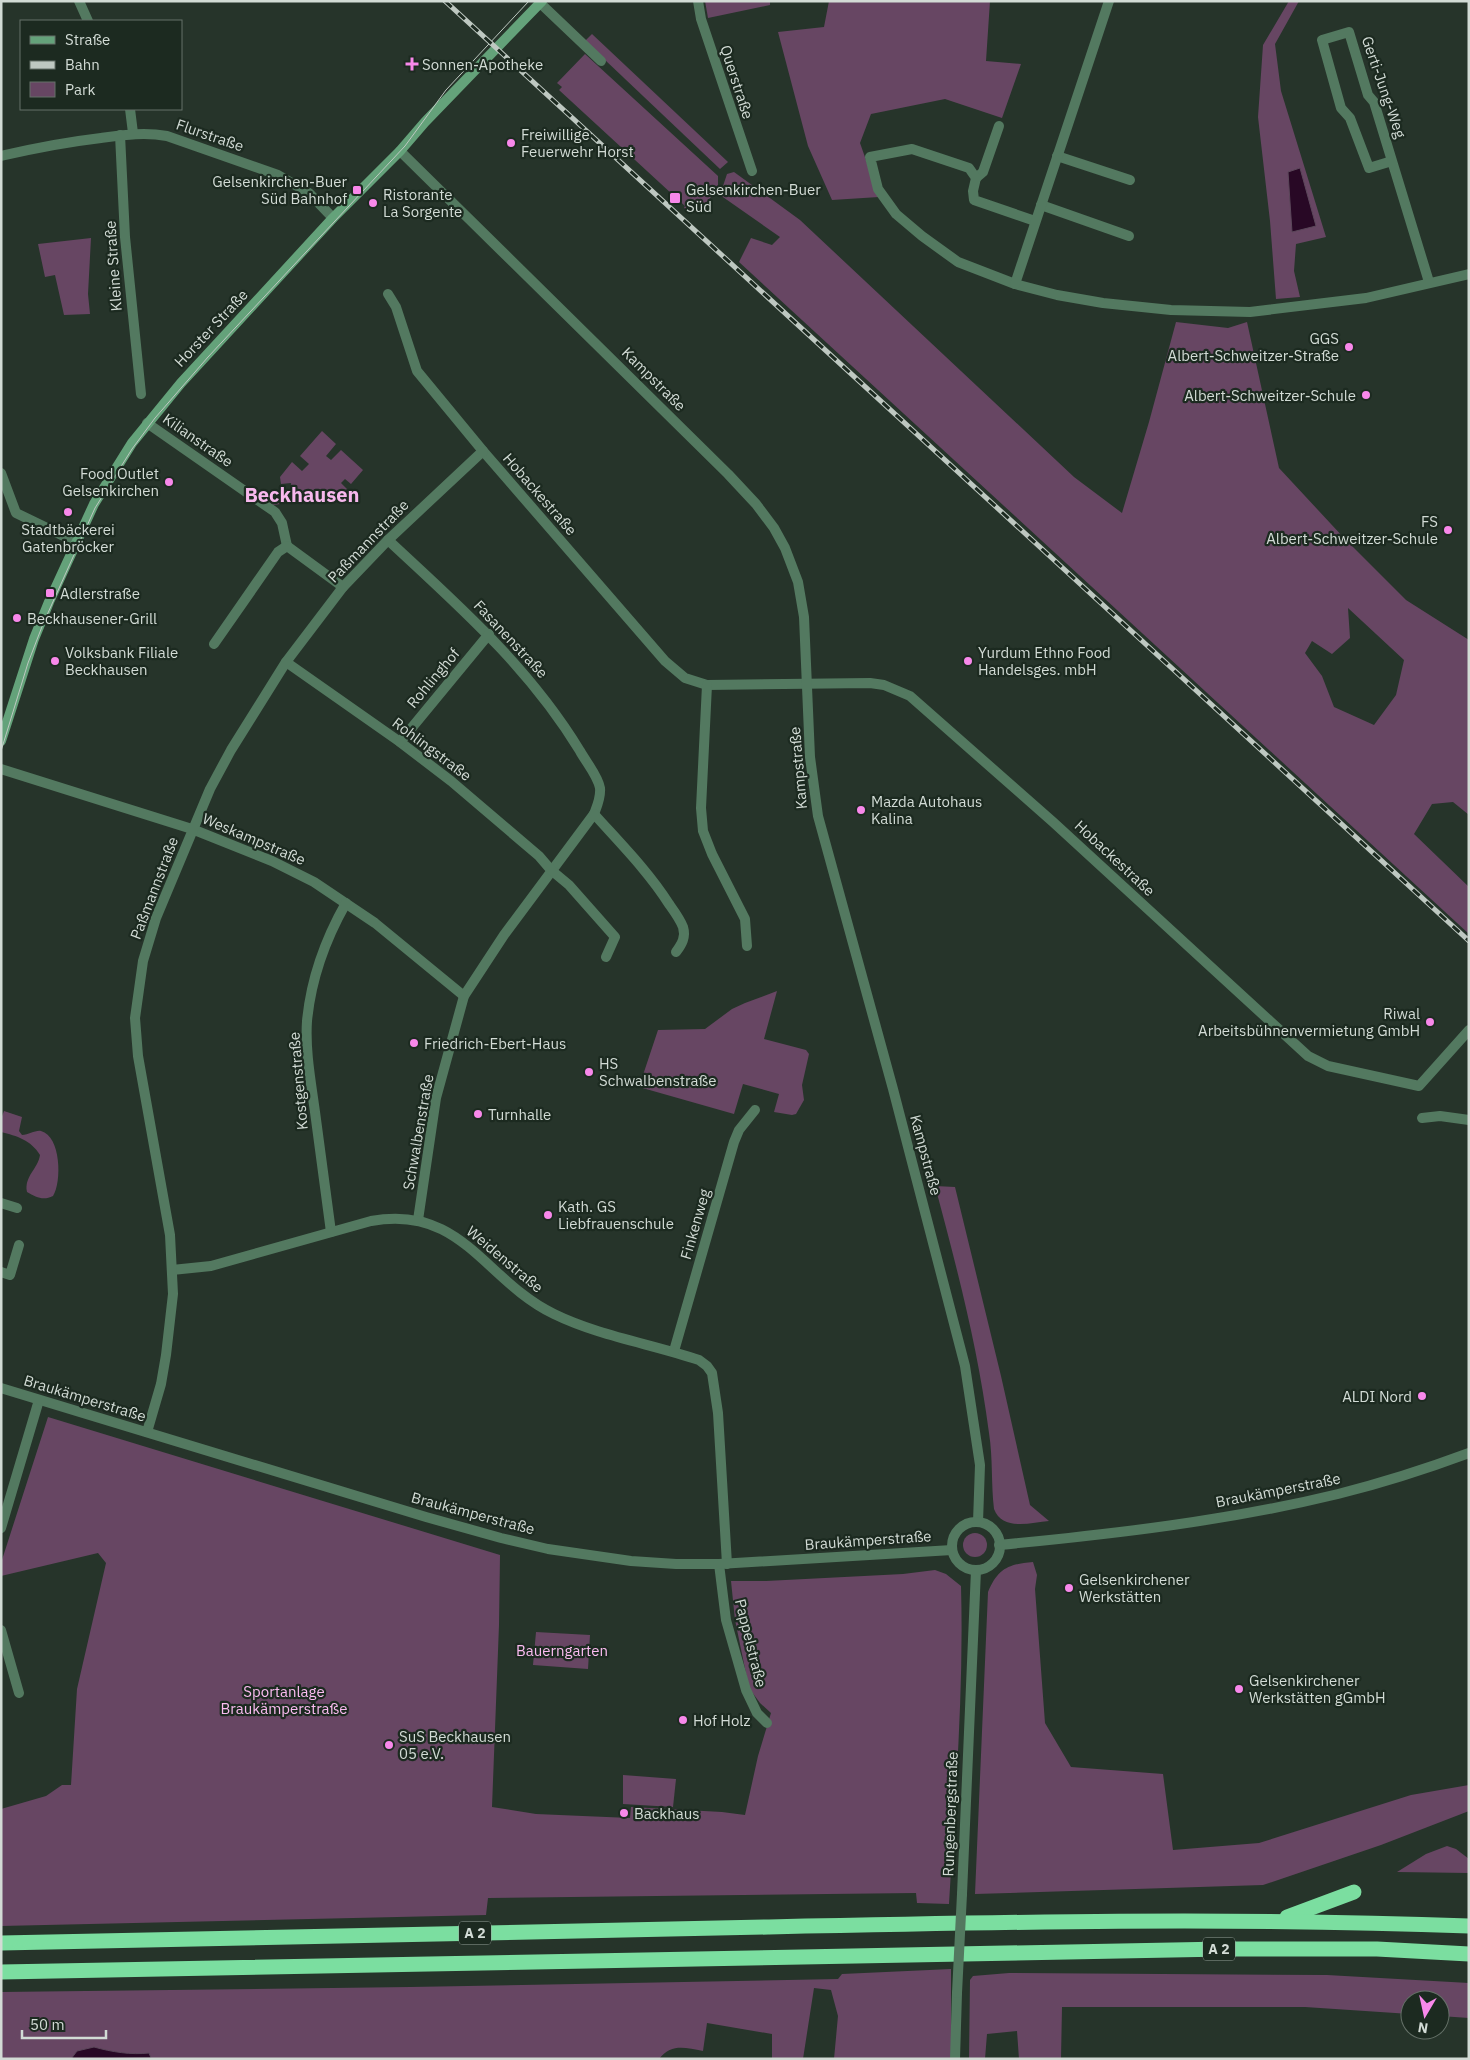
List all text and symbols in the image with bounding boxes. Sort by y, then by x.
legend [20,20,182,110]
text: Straße [65,30,110,49]
street label: Gerti-Jung-Weg [1358,34,1410,141]
street label: Querstraße [716,43,758,121]
text: Bahn [65,55,100,74]
place label: Sonnen-Apotheke [422,55,543,74]
marker: Sonnen-Apotheke [406,58,418,70]
text: Park [65,80,95,99]
street label: Flurstraße [174,115,246,155]
place label: Freiwillige Feuerwehr Horst [521,125,634,161]
marker: Freiwillige Feuerwehr Horst [505,137,517,149]
place label: Gelsenkirchen-Buer Süd Bahnhof [212,172,347,208]
place label: Gelsenkirchen-Buer Süd [686,180,821,216]
marker: Gelsenkirchen-Buer Süd Bahnhof [351,184,363,196]
place label: Ristorante La Sorgente [383,185,462,221]
marker: Gelsenkirchen-Buer Süd [668,191,682,205]
marker: Ristorante La Sorgente [367,197,379,209]
street label: Kleine Straße [100,220,126,312]
street label: Horster Straße [170,285,252,371]
place label: GGS Albert-Schweitzer-Straße [1168,329,1339,365]
marker: GGS Albert-Schweitzer-Straße [1343,341,1355,353]
street label: Kampstraße [618,343,690,415]
place label: Albert-Schweitzer-Schule [1184,386,1356,405]
marker: Albert-Schweitzer-Schule [1360,389,1372,401]
street label: Kilianstraße [159,409,237,471]
street label: Hobackestraße [499,449,581,539]
place label: Food Outlet Gelsenkirchen [62,464,159,500]
marker: Food Outlet Gelsenkirchen [163,476,175,488]
district label: Beckhausen [245,481,359,508]
street label: Paßmannstraße [323,495,413,587]
marker: Stadtbäckerei Gatenbröcker [62,506,74,518]
place label: FS Albert-Schweitzer-Schule [1266,512,1438,548]
place label: Stadtbäckerei Gatenbröcker [21,520,115,556]
marker: FS Albert-Schweitzer-Schule [1442,524,1454,536]
place label: Adlerstraße [60,584,140,603]
marker: Adlerstraße [44,587,56,599]
street label: Fasanenstraße [470,596,552,682]
place label: Beckhausener-Grill [27,609,157,628]
marker: Beckhausener-Grill [11,612,23,624]
place label: Volksbank Filiale Beckhausen [65,643,178,679]
place label: Yurdum Ethno Food Handelsges. mbH [978,643,1111,679]
street label: Rohlinghof [402,644,464,712]
marker: Volksbank Filiale Beckhausen [49,655,61,667]
marker: Yurdum Ethno Food Handelsges. mbH [962,655,974,667]
street label: Rohlingstraße [389,713,475,785]
street label: Kampstraße [785,726,811,810]
place label: Mazda Autohaus Kalina [871,792,982,828]
marker: Mazda Autohaus Kalina [855,804,867,816]
street label: Weskampstraße [200,809,308,869]
street label: Hobackestraße [1071,816,1159,900]
street label: Paßmannstraße [126,834,182,942]
place label: Riwal Arbeitsbühnenvermietung GmbH [1198,1004,1420,1040]
marker: Riwal Arbeitsbühnenvermietung GmbH [1424,1016,1436,1028]
street label: Kostgenstraße [284,1031,312,1131]
place label: Friedrich-Ebert-Haus [424,1034,566,1053]
marker: Friedrich-Ebert-Haus [408,1037,420,1049]
place label: HS Schwalbenstraße [599,1054,716,1090]
marker: HS Schwalbenstraße [583,1066,595,1078]
street label: Schwalbenstraße [398,1073,438,1191]
place label: Turnhalle [488,1105,551,1124]
marker: Turnhalle [472,1108,484,1120]
street label: Kampstraße [906,1113,946,1197]
street label: Finkenweg [676,1186,714,1262]
place label: Kath. GS Liebfrauenschule [558,1197,674,1233]
marker: Kath. GS Liebfrauenschule [542,1209,554,1221]
street label: Weidenstraße [463,1221,547,1297]
street label: Braukämperstraße [22,1370,148,1426]
place label: ALDI Nord [1342,1387,1412,1406]
marker: ALDI Nord [1416,1390,1428,1402]
street label: Braukämperstraße [1214,1469,1342,1511]
street label: Braukämperstraße [409,1487,537,1539]
street label: Braukämperstraße [804,1526,932,1554]
place label: Gelsenkirchener Werkstätten [1079,1570,1190,1606]
marker: Gelsenkirchener Werkstätten [1063,1582,1075,1594]
street label: Pappelstraße [731,1597,771,1689]
park label: Bauerngarten [516,1641,608,1660]
place label: Gelsenkirchener Werkstätten gGmbH [1249,1671,1386,1707]
park label: Sportanlage Braukämperstraße [221,1682,347,1718]
marker: Gelsenkirchener Werkstätten gGmbH [1233,1683,1245,1695]
place label: Hof Holz [693,1711,750,1730]
marker: Hof Holz [677,1714,689,1726]
place label: SuS Beckhausen 05 e.V. [399,1727,511,1763]
marker: SuS Beckhausen 05 e.V. [383,1739,395,1751]
street label: Rungenbergstraße [938,1751,962,1877]
place label: Backhaus [634,1804,700,1823]
marker: Backhaus [618,1807,630,1819]
road number: A 2 [459,1922,491,1945]
road number: A 2 [1203,1938,1235,1960]
north arrow [1400,1990,1450,2040]
scale bar [22,2008,106,2040]
text: 50 m [30,2015,65,2034]
text: N [1417,2018,1429,2038]

